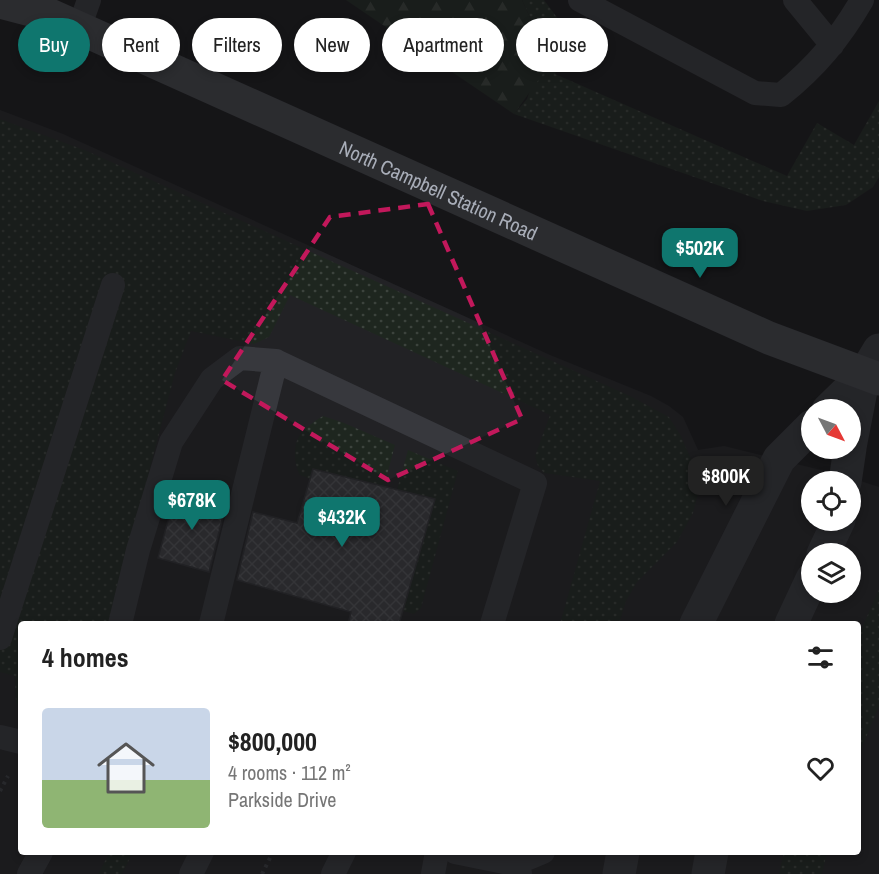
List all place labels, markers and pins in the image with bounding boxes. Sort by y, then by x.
pin: $502K [658,228,742,279]
pin: $800K [684,456,768,507]
pin: $678K [150,480,234,531]
pin: $432K [300,497,384,548]

